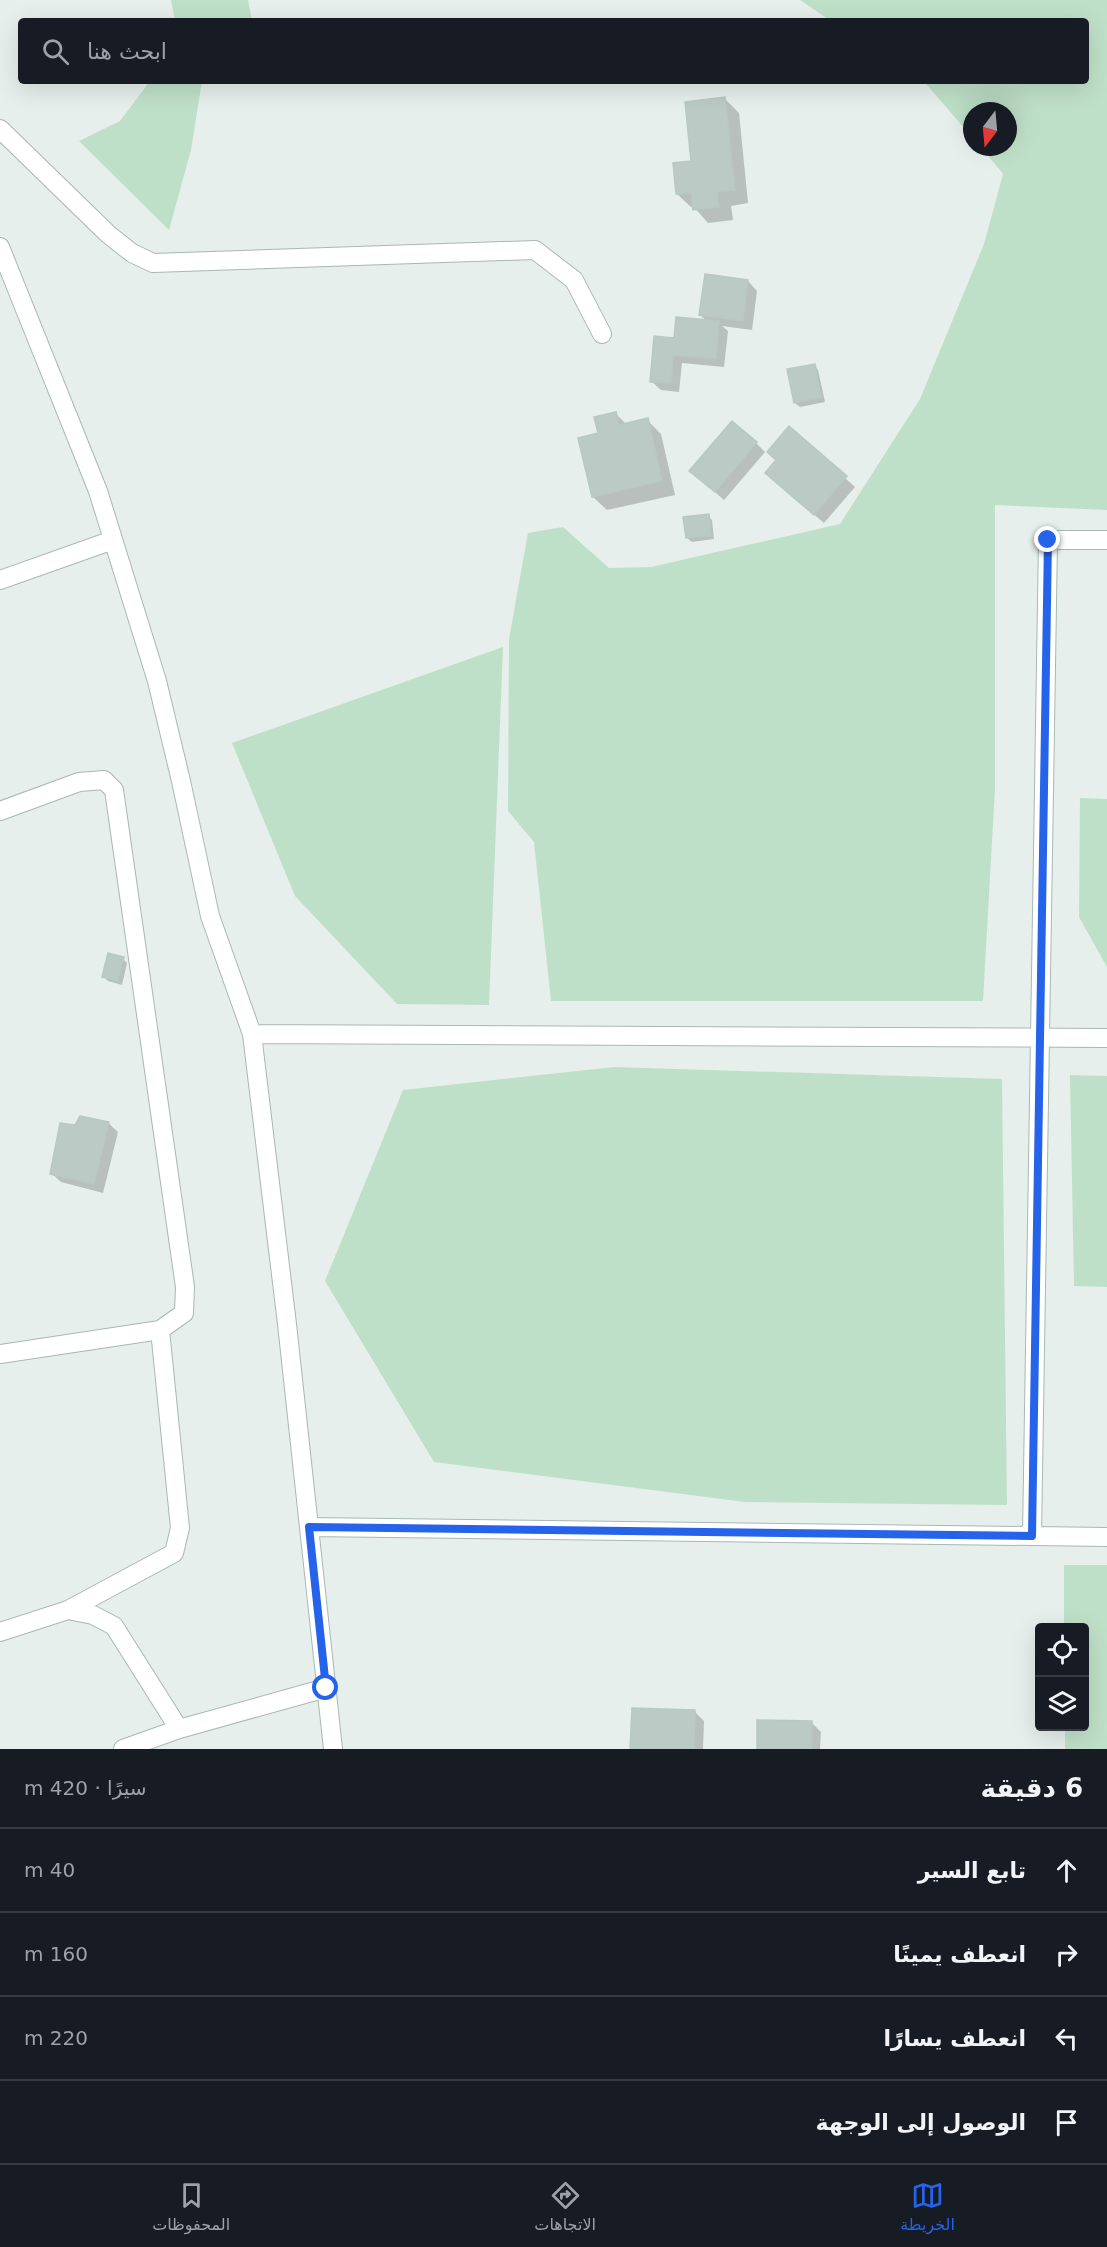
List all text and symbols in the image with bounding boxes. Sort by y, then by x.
search box [18,18,1089,84]
icon: search [39,35,72,68]
text: ابحث هنا [87,39,167,64]
north arrow [963,102,1017,156]
route end [1034,526,1060,552]
map controls [1035,1623,1089,1731]
button: locate [1035,1623,1089,1677]
route start [312,1674,338,1700]
button: layers [1035,1677,1089,1731]
text: 6 دقيقة [980,1773,1083,1803]
text: سيرًا · 420 m [24,1776,147,1800]
icon: ahead [1050,1854,1083,1887]
text: 40 m [24,1858,75,1882]
text: تابع السير [918,1858,1026,1883]
icon: right [1050,1938,1083,1971]
text: 160 m [24,1942,88,1966]
text: انعطف يمينًا [893,1942,1026,1967]
icon: left [1050,2022,1083,2055]
text: 220 m [24,2026,88,2050]
text: انعطف يسارًا [883,2026,1026,2051]
icon: arrive [1050,2106,1083,2139]
text: الوصول إلى الوجهة [816,2110,1026,2135]
tab: المحفوظات [152,2179,230,2234]
tab: الاتجاهات [534,2179,596,2234]
tab: الخريطة [900,2179,955,2234]

